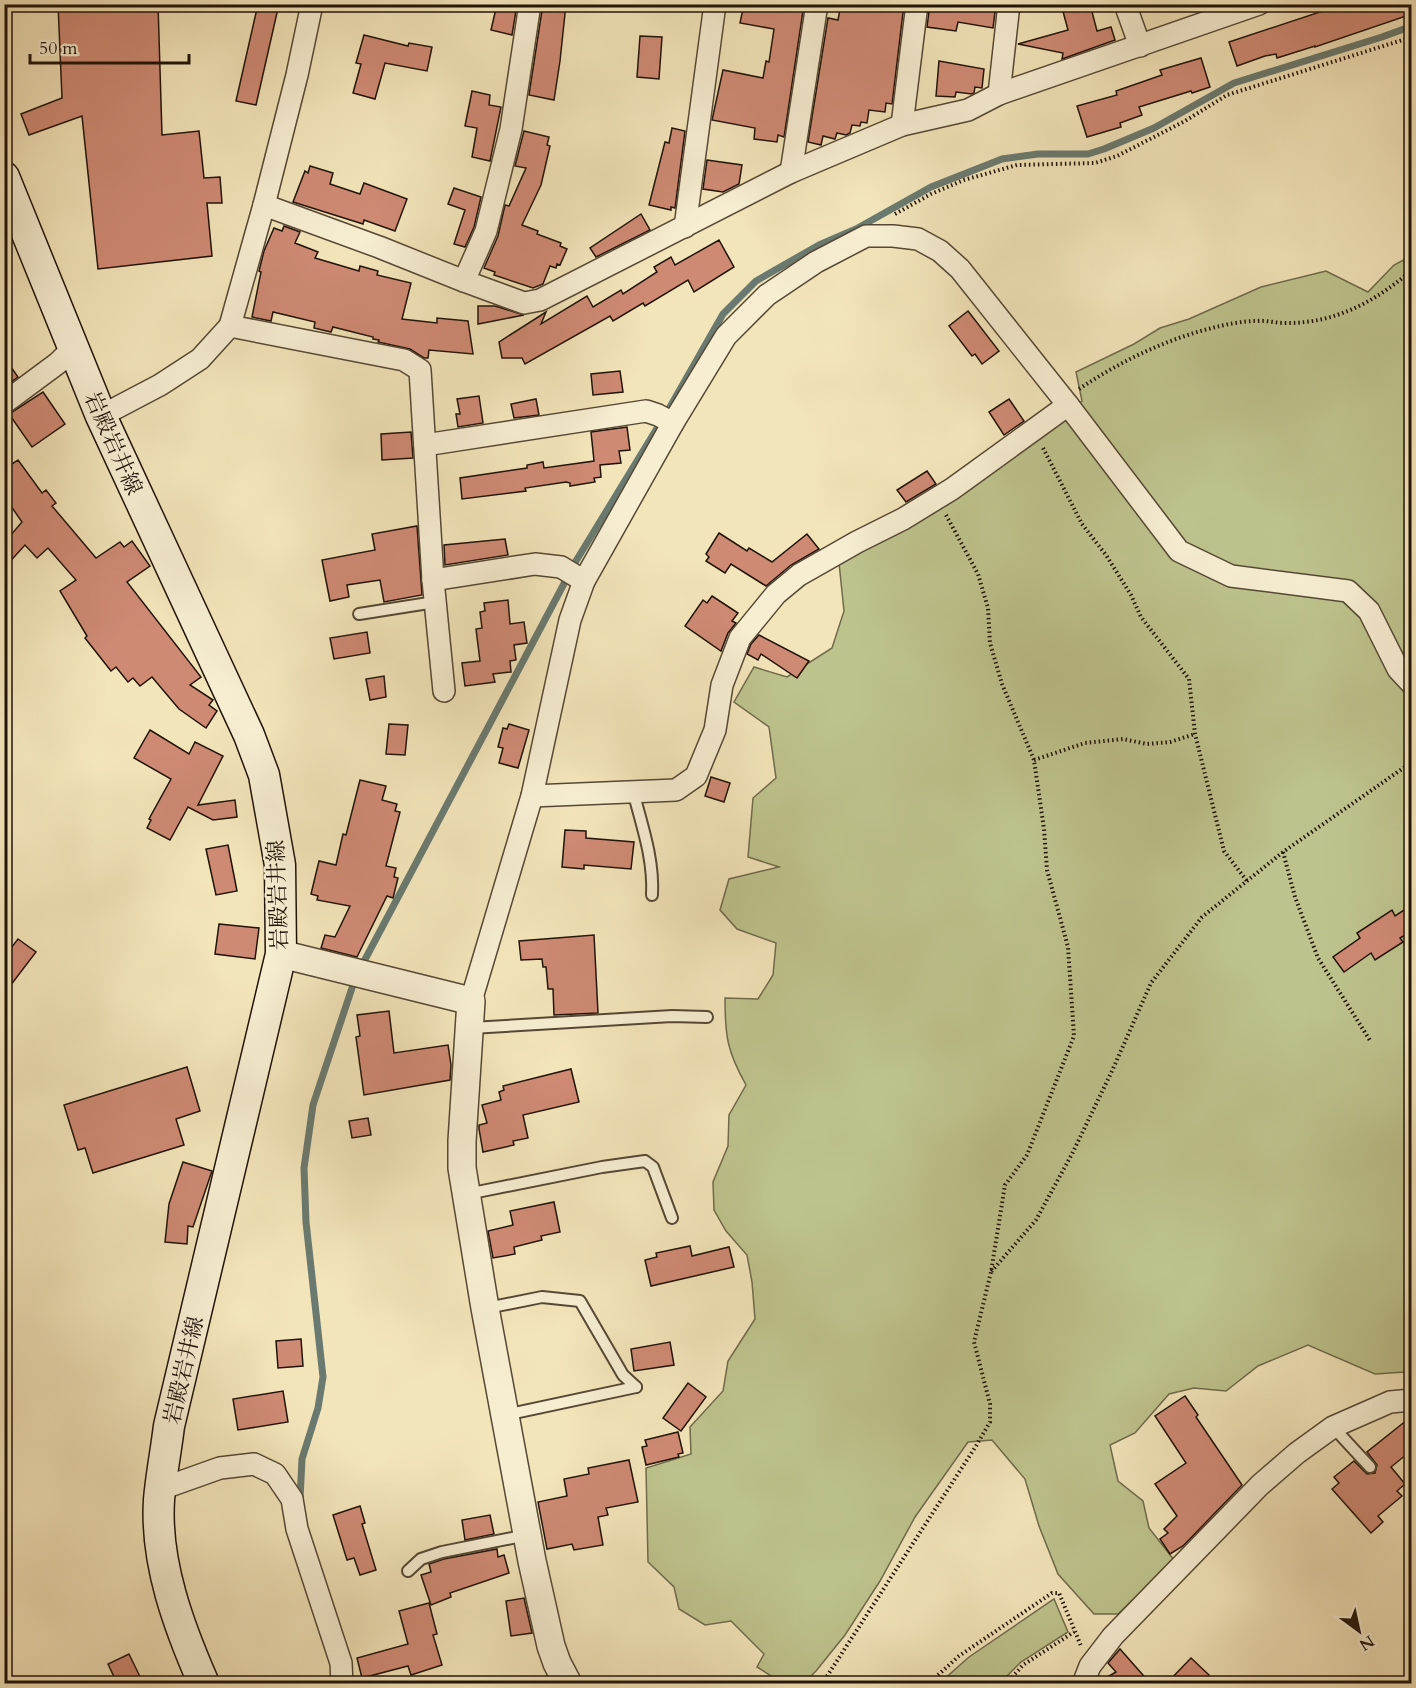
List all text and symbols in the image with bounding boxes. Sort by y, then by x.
scale bar [30,27,189,65]
text: 50 m [39,36,78,61]
street label: 岩殿岩井線 [77,387,149,500]
street label: 岩殿岩井線 [261,839,295,950]
street label: 岩殿岩井線 [157,1313,211,1427]
north arrow [1329,1601,1389,1661]
text: N [1355,1630,1378,1656]

